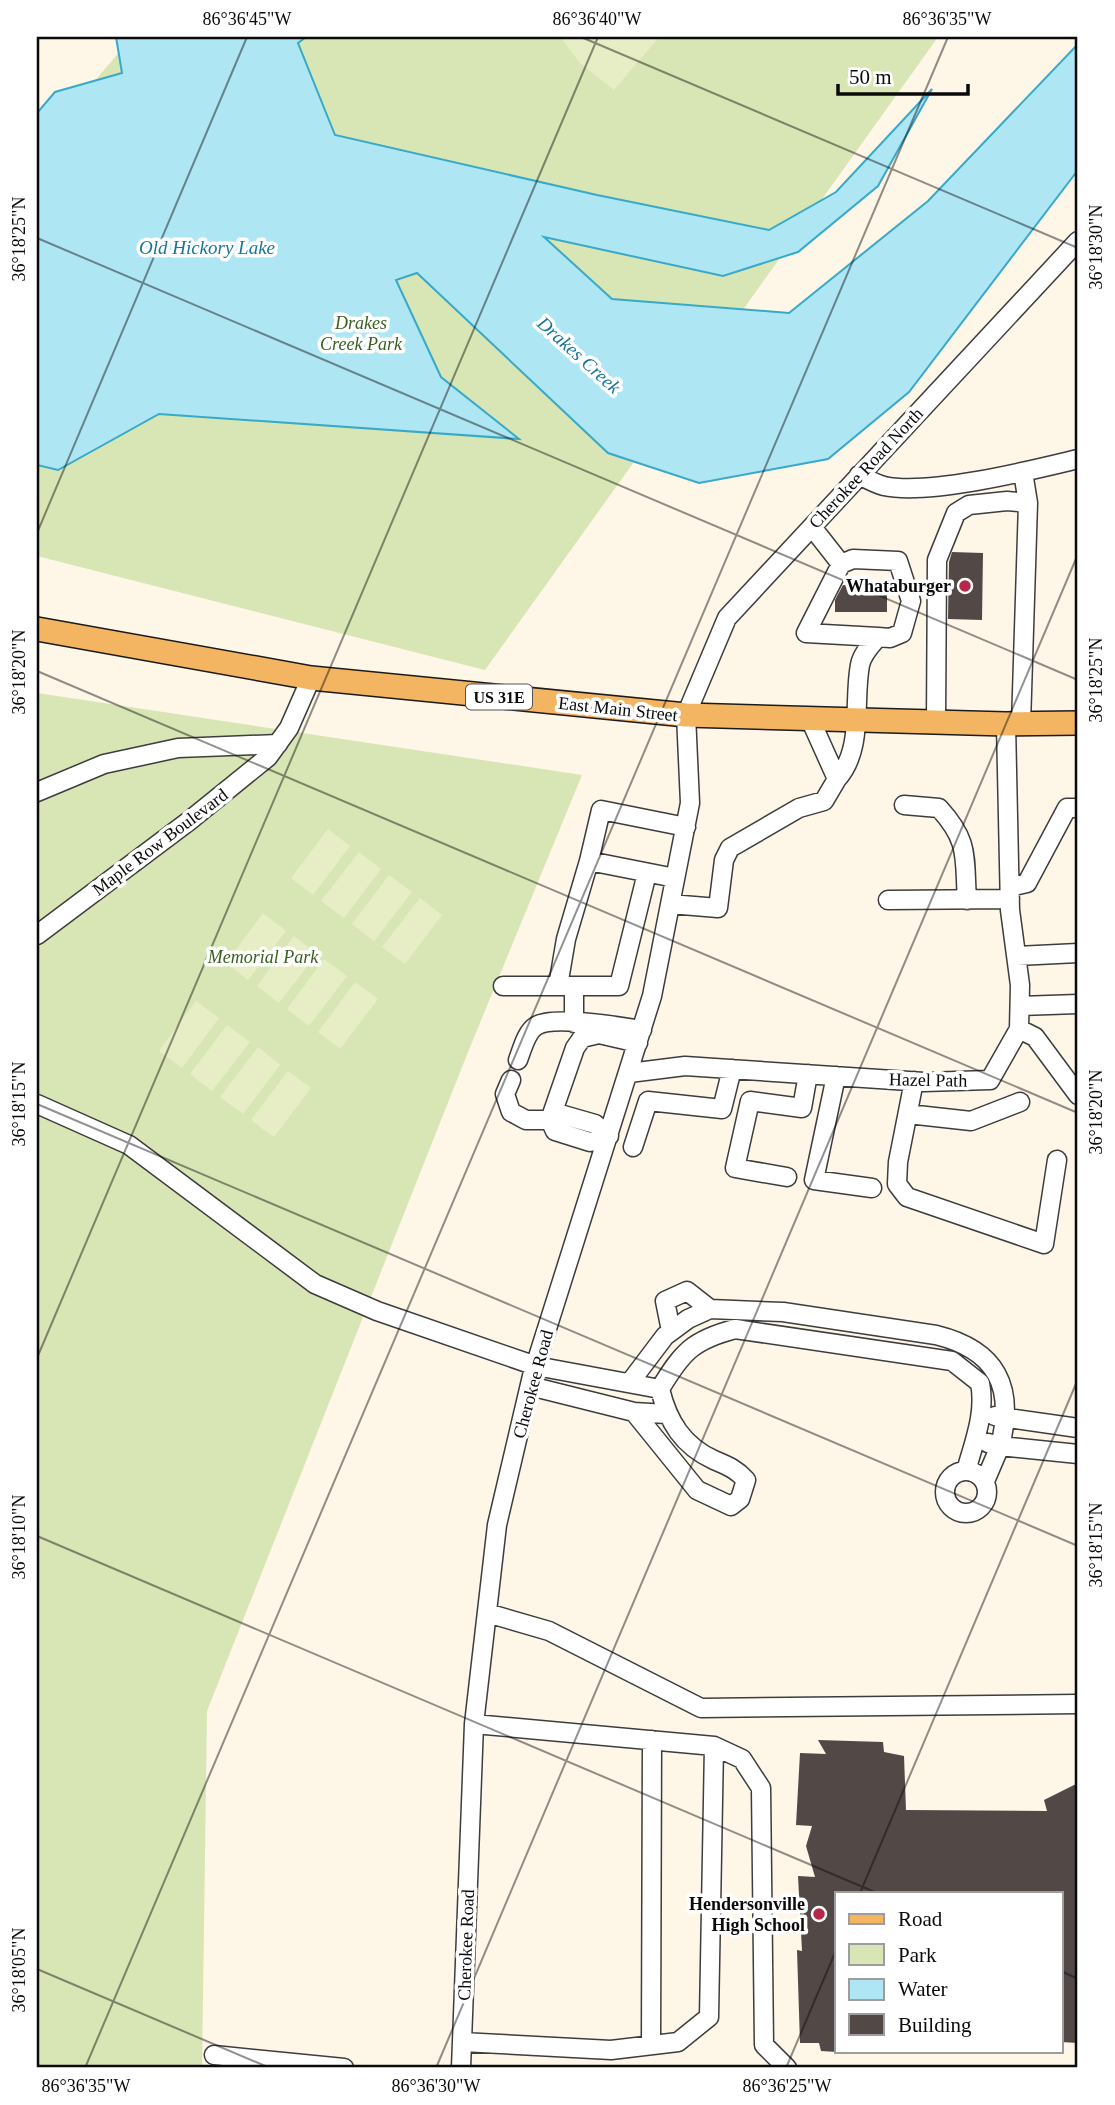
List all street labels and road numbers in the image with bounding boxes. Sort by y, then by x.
street label: Cherokee Road North [805,403,927,533]
road number: US 31E [466,684,532,710]
street label: East Main Street [557,693,679,725]
street label: Maple Row Boulevard [89,785,231,899]
street label: Hazel Path [889,1069,967,1091]
street label: Cherokee Road [509,1328,557,1440]
street label: Cherokee Road [454,1889,478,2001]

